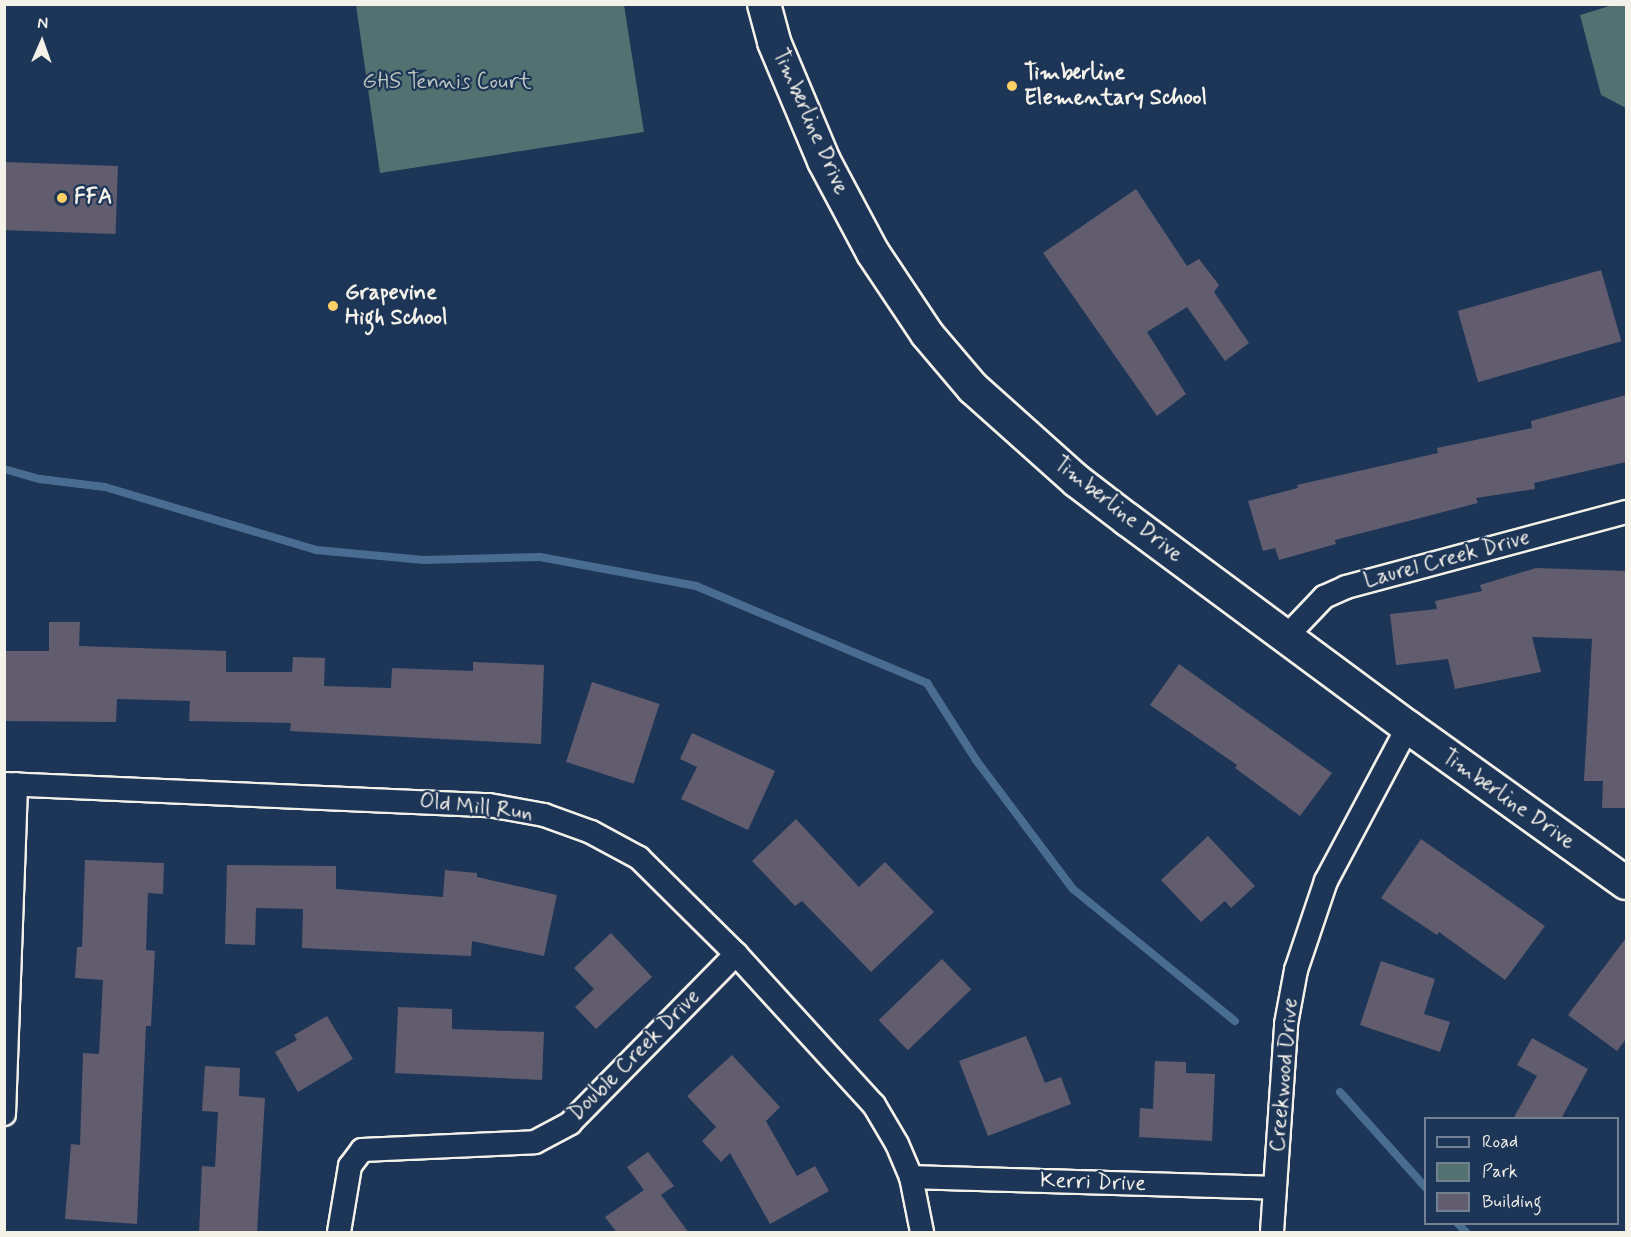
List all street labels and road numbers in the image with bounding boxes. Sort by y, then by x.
street label: Timberline Drive [766,45,854,199]
street label: Timberline Drive [1049,452,1187,568]
street label: Laurel Creek Drive [1361,525,1533,595]
street label: Timberline Drive [1437,745,1579,855]
street label: Old Mill Run [418,789,534,827]
street label: Double Creek Drive [564,985,706,1127]
street label: Creekwood Drive [1265,998,1305,1152]
street label: Kerri Drive [1040,1168,1146,1198]

